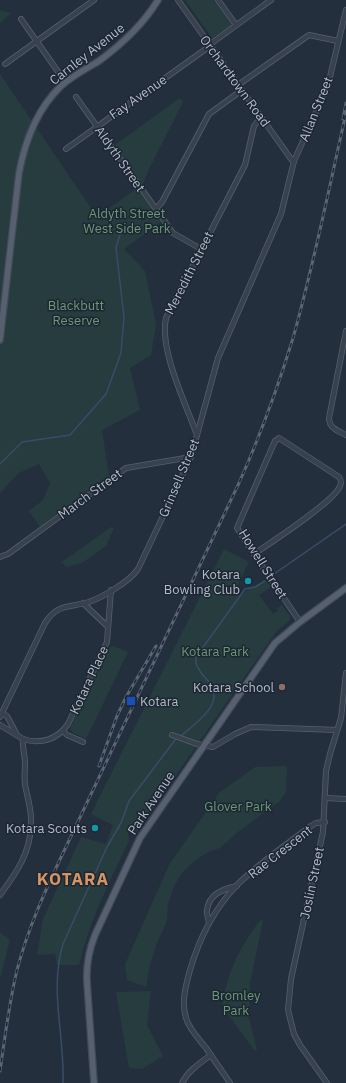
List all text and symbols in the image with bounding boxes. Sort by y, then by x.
street label: Carnley Avenue [46,19,128,89]
street label: Orchardtown Road [196,32,274,130]
street label: Fay Avenue [106,71,170,123]
street label: Allan Street [295,74,337,144]
street label: Aldyth Street [91,123,149,195]
park label: Aldyth Street West Side Park [83,205,171,237]
street label: Meredith Street [161,229,217,317]
park label: Blackbutt Reserve [48,297,104,329]
street label: Grinsell Street [155,436,203,520]
street label: March Street [55,465,125,523]
street label: Howell Street [235,526,291,602]
place label: Kotara Bowling Club [164,566,240,598]
marker: Kotara Bowling Club [243,576,253,586]
street label: Kotara Place [66,643,112,717]
park label: Kotara Park [181,643,249,660]
place label: Kotara School [193,679,274,696]
marker: Kotara School [277,682,287,692]
place label: Kotara [140,693,178,710]
marker: Kotara [125,695,137,707]
street label: Park Avenue [124,768,178,838]
park label: Glover Park [204,798,272,815]
place label: Kotara Scouts [6,820,87,837]
street label: Rae Crescent [244,822,316,882]
marker: Kotara Scouts [90,823,100,833]
street label: Joslin Street [296,845,328,921]
district label: KOTARA [37,868,109,890]
park label: Bromley Park [212,987,261,1019]

